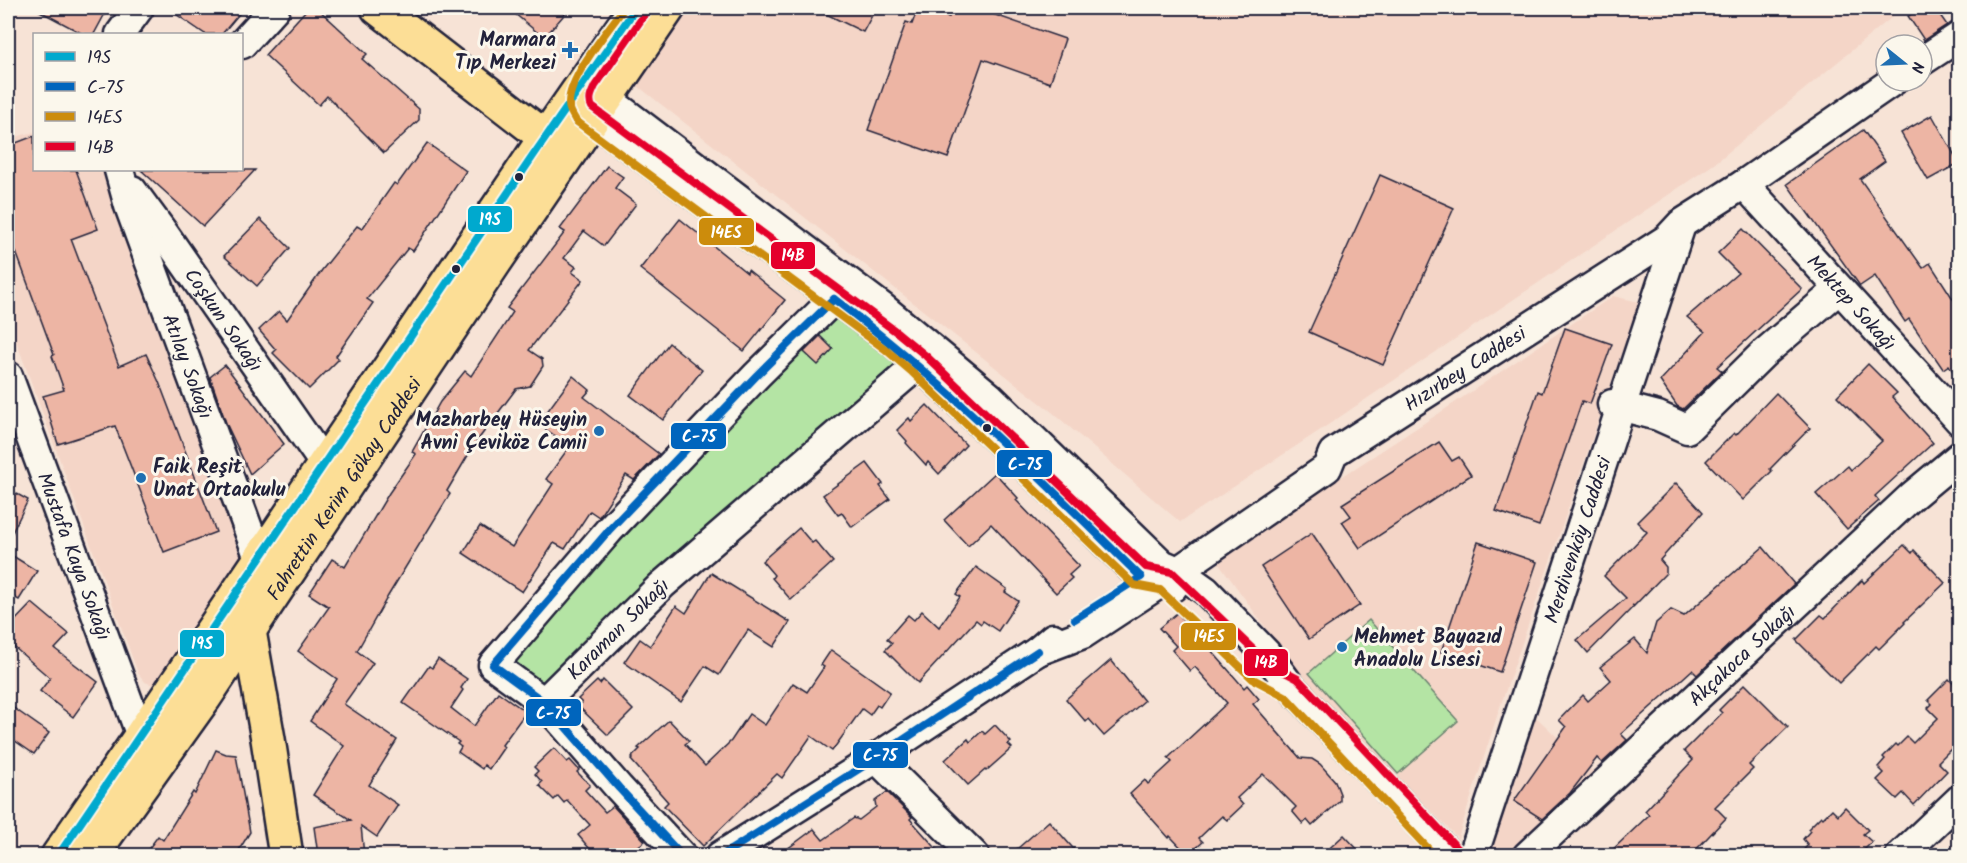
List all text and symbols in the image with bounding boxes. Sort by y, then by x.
place label: Marmara Tıp Merkezi [455,25,557,80]
legend [33,33,243,171]
north arrow [1874,33,1934,93]
marker: Marmara Tıp Merkezi [561,41,579,59]
text: 19S [87,44,111,73]
text: N [1903,59,1930,76]
text: C-75 [87,74,125,103]
text: 14ES [87,104,123,133]
text: 14B [87,134,114,163]
unlabelled marker [513,171,525,183]
line badge: 19S [467,205,513,233]
text: 19S [479,208,501,233]
line badge: 14ES [698,217,755,246]
text: 14ES [710,221,742,246]
line badge: 14B [770,241,816,270]
text: 14B [781,244,805,269]
street label: Mektep Sokağı [1798,248,1903,359]
street label: Coşkun Sokağı [175,262,270,379]
unlabelled marker [450,263,462,275]
street label: Atılay Sokağı [152,310,220,424]
street label: Hızırbey Caddesi [1398,318,1534,421]
street label: Fahrettin Kerim Gökay Caddesi [259,371,432,608]
place label: Mazharbey Hüseyin Avni Çeviköz Camii [416,405,588,460]
line badge: C-75 [670,422,727,450]
unlabelled marker [981,422,993,434]
marker: Mazharbey Hüseyin Avni Çeviköz Camii [592,424,606,438]
text: C-75 [682,425,718,450]
line badge: C-75 [996,449,1053,478]
place label: Faik Reşit Unat Ortaokulu [153,452,286,507]
street label: Merdivenköy Caddesi [1537,452,1622,628]
text: C-75 [1008,453,1044,478]
street label: Mustafa Kaya Sokağı [27,468,118,645]
marker: Faik Reşit Unat Ortaokulu [134,471,148,485]
street label: Karaman Sokağı [560,571,678,689]
street label: Akçakoca Sokağı [1682,598,1804,715]
line badge: 14ES [1180,622,1237,651]
place label: Mehmet Bayazıd Anadolu Lisesi [1354,622,1503,677]
text: 14ES [1193,625,1225,650]
line badge: 19S [179,629,225,658]
text: 19S [191,632,213,657]
marker: Mehmet Bayazıd Anadolu Lisesi [1335,640,1349,654]
line badge: 14B [1243,648,1289,677]
text: 14B [1254,651,1278,676]
line badge: C-75 [525,698,582,727]
text: C-75 [536,702,572,727]
line badge: C-75 [852,741,909,769]
text: C-75 [863,744,899,769]

